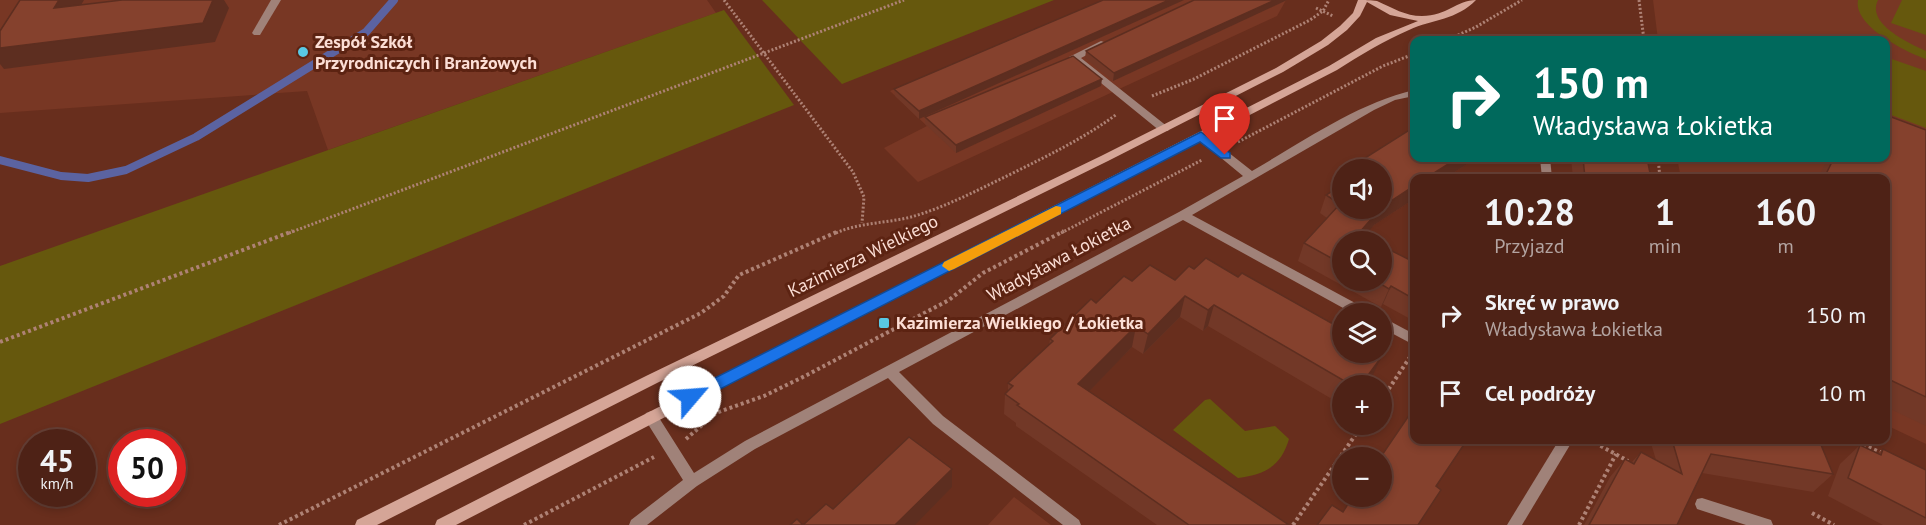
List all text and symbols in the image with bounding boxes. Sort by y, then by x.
place label: Zespół Szkół Przyrodniczych i Branżowych [315,30,537,74]
marker: Zespół Szkół Przyrodniczych i Branżowych [296,45,310,59]
text: 150 m [1533,55,1649,110]
icon: right [1434,60,1512,138]
pin [1199,93,1250,155]
icon: arrive [1208,102,1241,135]
text: Władysława Łokietka [1533,108,1773,142]
map controls [1332,159,1392,507]
button: sound [1332,159,1392,219]
text: 10:28 [1484,188,1575,235]
text: 1 [1655,188,1675,235]
text: 160 [1755,188,1816,235]
street label: Kazimierza Wielkiego [784,209,942,302]
street label: Władysława Łokietka [983,211,1135,306]
button: search [1332,231,1392,291]
text: Przyjazd [1494,233,1565,259]
text: min [1649,233,1681,259]
text: m [1778,233,1794,259]
text: Skręć w prawo [1485,288,1619,316]
icon: right [1434,299,1467,332]
text: 150 m [1806,301,1866,329]
button: layers [1332,303,1392,363]
place label: Kazimierza Wielkiego / Łokietka [896,311,1144,334]
marker: Kazimierza Wielkiego / Łokietka [877,316,891,330]
text: Władysława Łokietka [1485,316,1663,342]
position arrow [658,365,722,429]
button: + [1332,375,1392,435]
icon: arrive [1434,377,1467,410]
text: Cel podróży [1485,379,1595,407]
text: 10 m [1818,379,1866,407]
speed limit sign: 50 [108,429,186,507]
text: 45 [40,441,74,480]
button: − [1332,447,1392,507]
text: km/h [41,474,73,493]

